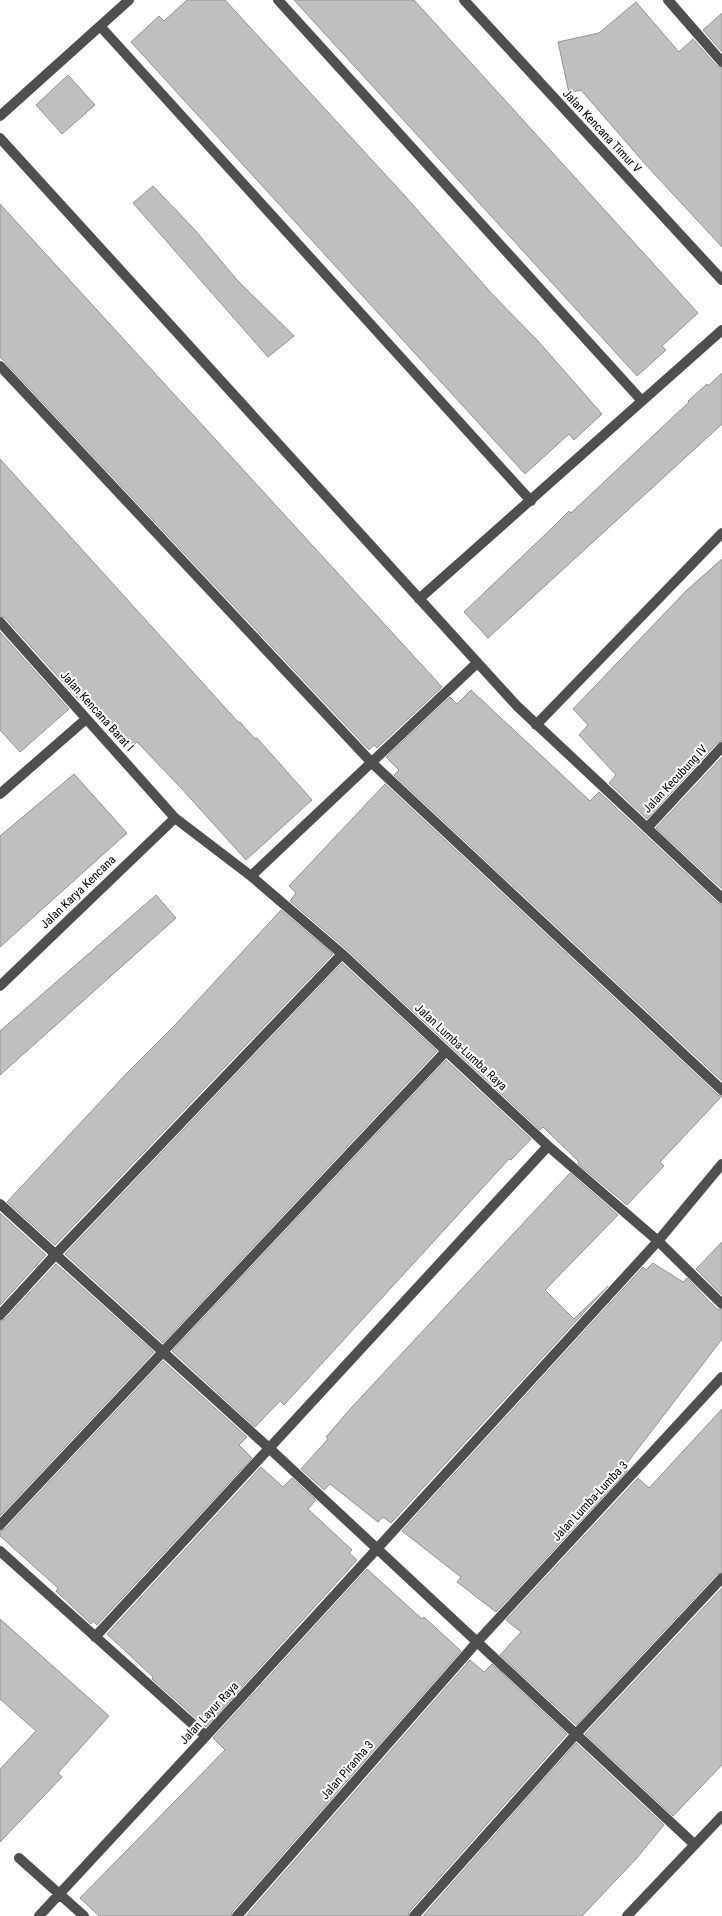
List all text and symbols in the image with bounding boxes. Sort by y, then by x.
street label: Jalan Kencana Timur V [560,86,644,176]
street label: Jalan Kencana Barat I [57,668,137,754]
street label: Jalan Kecubung IV [640,742,710,816]
street label: Jalan Karya Kencana [38,852,119,931]
street label: Jalan Lumba-Lumba Raya [412,1001,510,1094]
street label: Jalan Lumba-Lumba 3 [549,1458,631,1544]
street label: Jalan Layur Raya [177,1679,242,1747]
street label: Jalan Piranha 3 [318,1738,376,1802]

